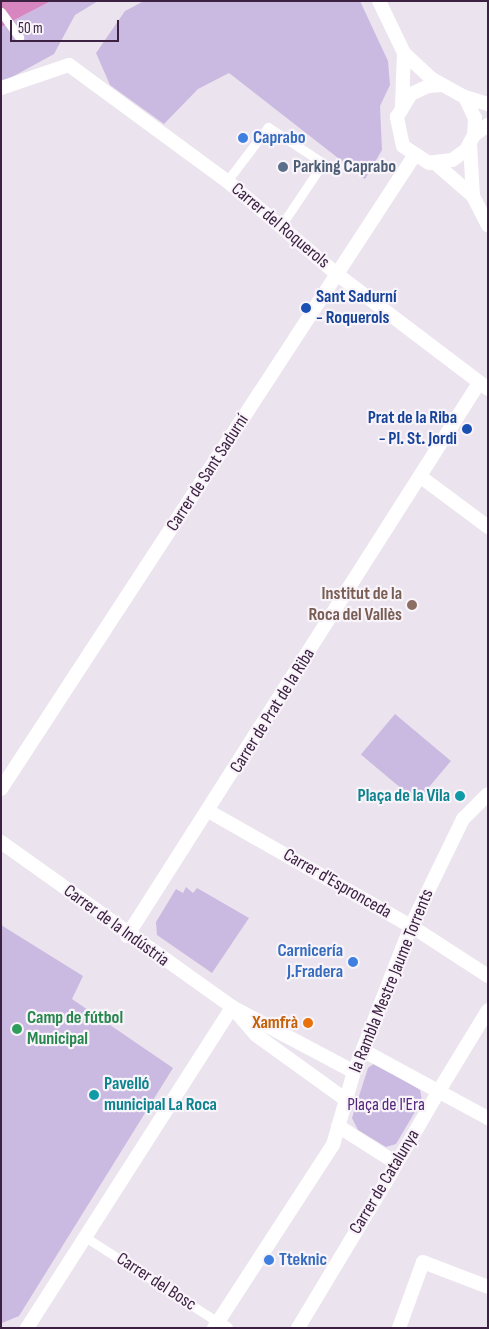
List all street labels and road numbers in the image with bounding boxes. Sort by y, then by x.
street label: Carrer del Roquerols [226,179,334,273]
street label: Carrer de Sant Sadurní [162,411,254,535]
street label: Carrer de Prat de la Riba [226,645,320,777]
street label: Carrer d'Espronceda [279,844,395,924]
street label: Carrer de la Indústria [59,880,173,972]
street label: la Rambla Mestre Jaume Torrents [345,886,439,1076]
street label: Carrer de Catalunya [345,1126,425,1238]
street label: Carrer del Bosc [112,1248,200,1316]

